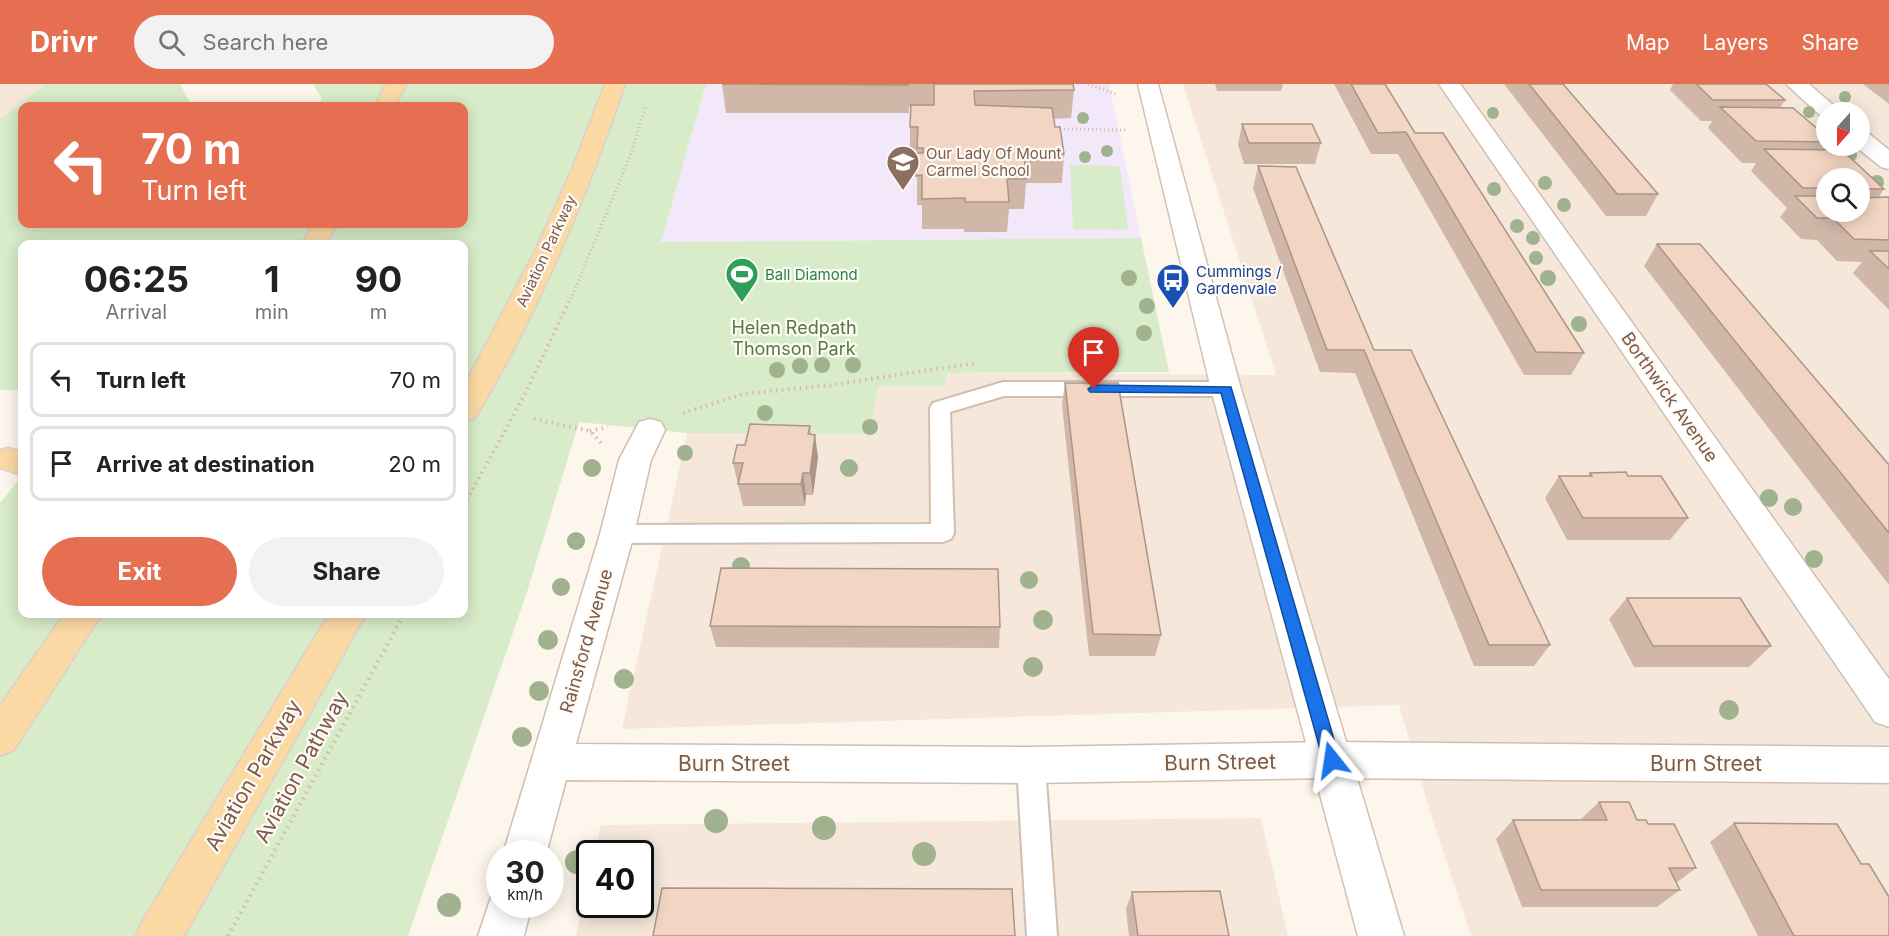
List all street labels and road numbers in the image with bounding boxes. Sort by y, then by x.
street label: Aviation Parkway [512,191,581,310]
street label: Borthwick Avenue [1617,328,1723,466]
street label: Rainsford Avenue [555,567,617,715]
street label: Aviation Pathway [249,687,353,847]
street label: Aviation Parkway [200,695,306,855]
street label: Burn Street [1164,749,1276,775]
street label: Burn Street [678,751,790,776]
street label: Burn Street [1650,751,1762,776]

